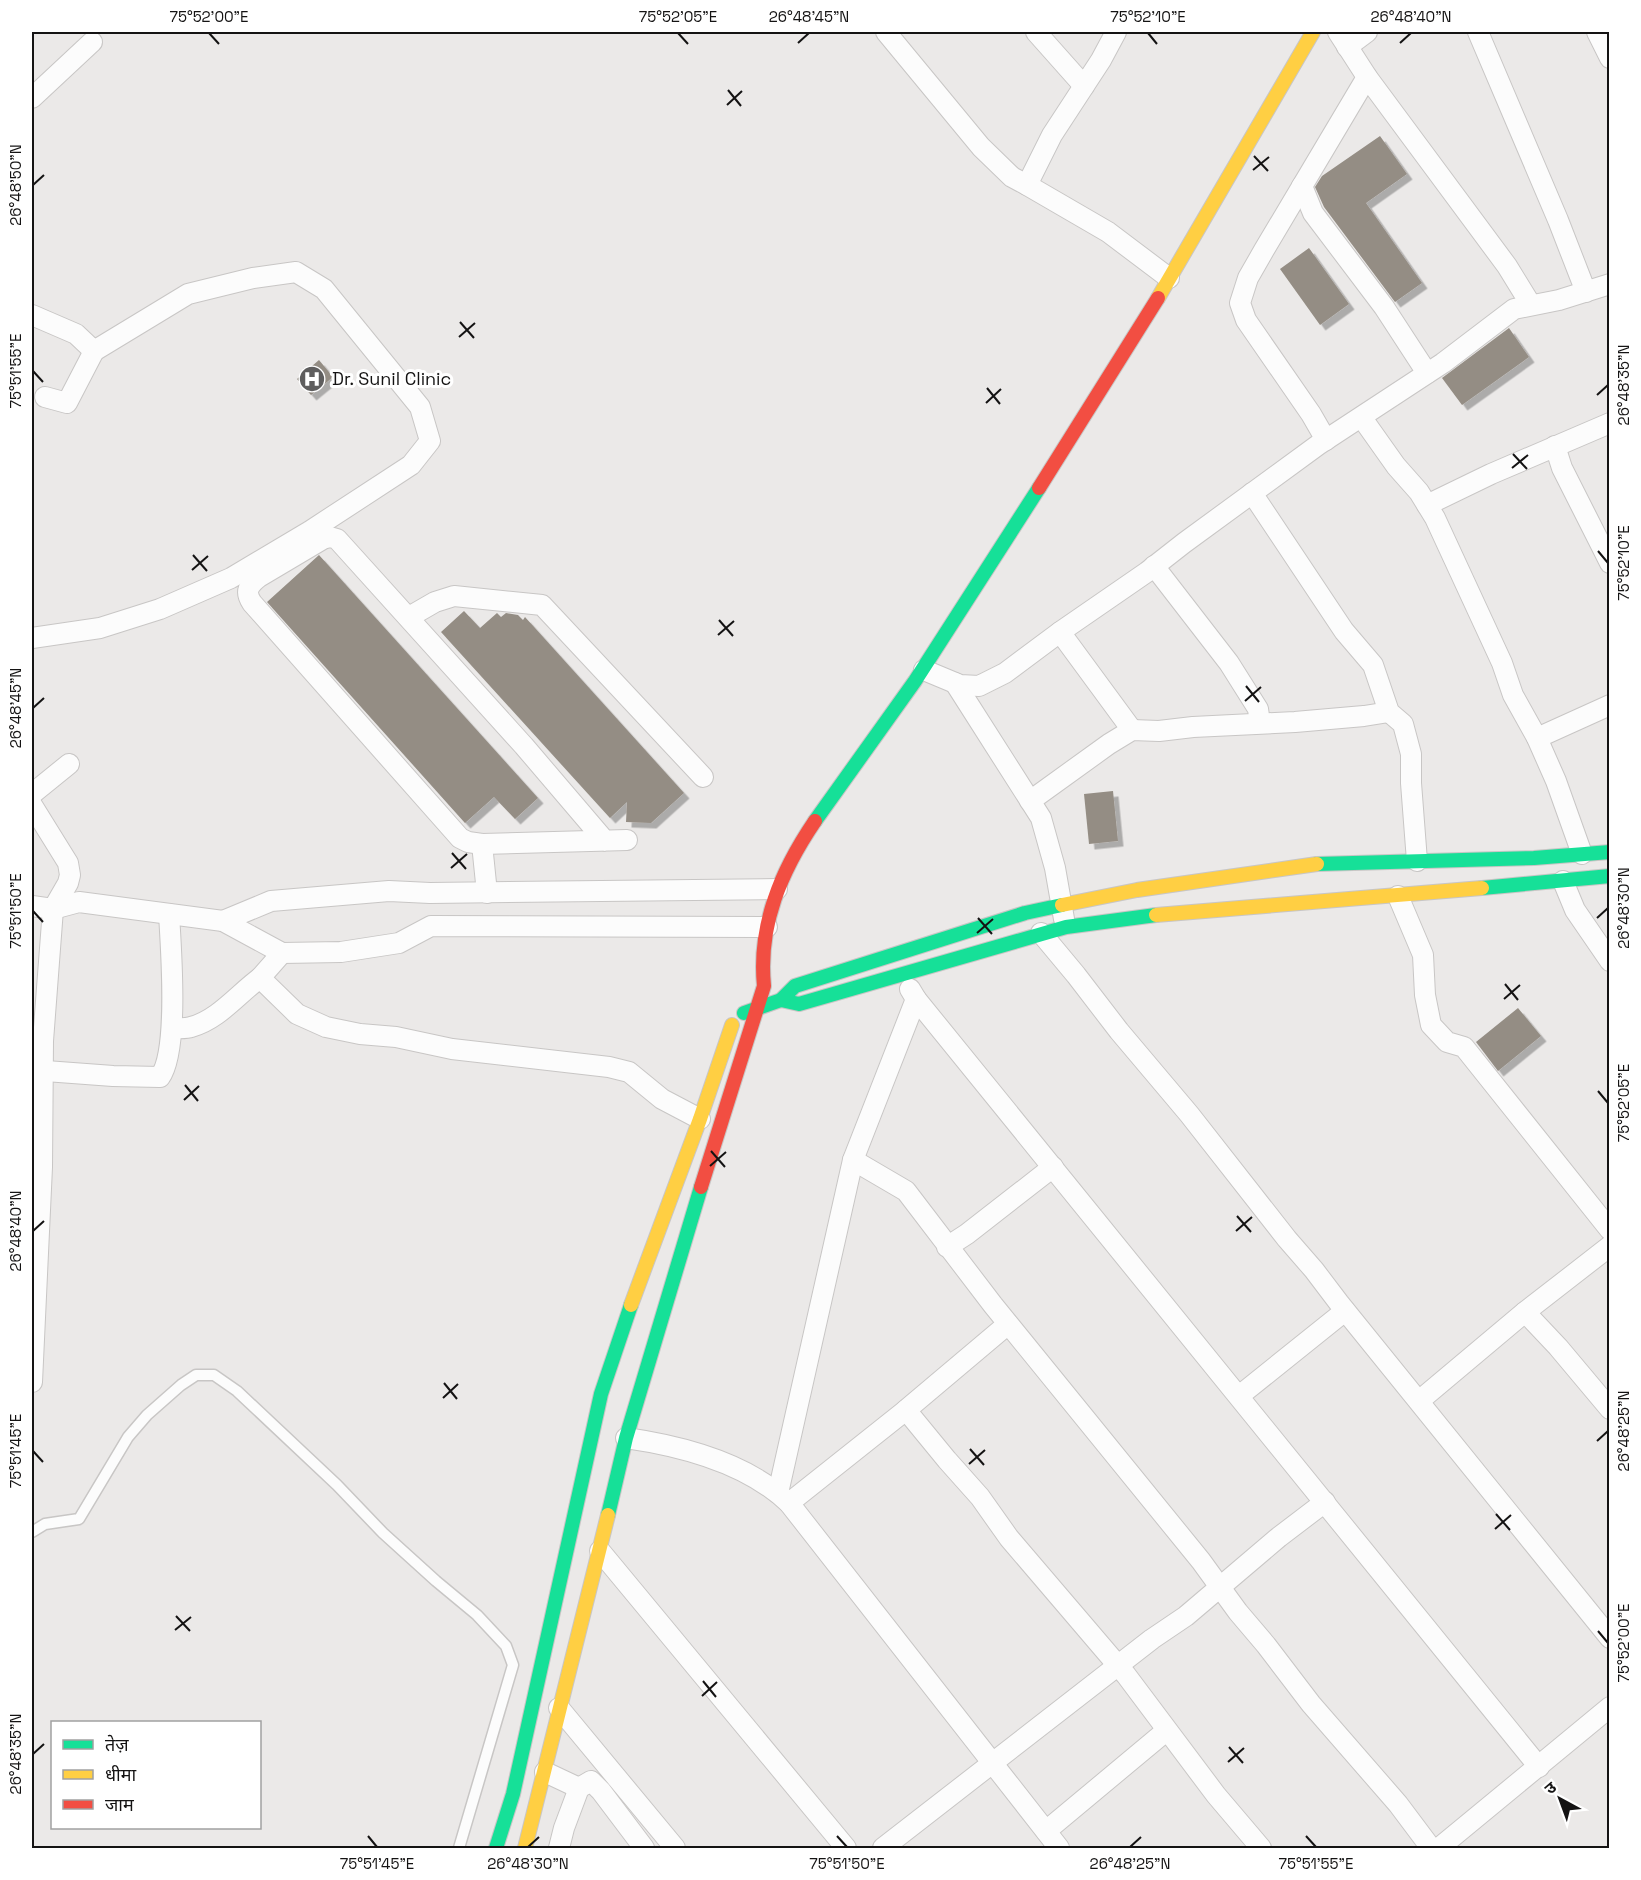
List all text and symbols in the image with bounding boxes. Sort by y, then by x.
text: 75°52'00"E [170,7,248,26]
text: 75°52'05"E [639,7,717,26]
text: 26°48'45"N [769,7,849,26]
text: 75°52'10"E [1110,7,1186,26]
text: 26°48'40"N [1370,7,1452,26]
text: 26°48'50"N [6,144,25,226]
text: 75°51'55"E [6,334,25,408]
text: 26°48'35"N [1614,345,1633,425]
hospital icon: Dr. Sunil Clinic [297,364,327,394]
place label: Dr. Sunil Clinic [332,367,451,390]
text: 75°52'10"E [1614,525,1633,601]
text: 26°48'45"N [6,668,25,748]
text: 26°48'30"N [1614,867,1633,949]
text: 75°51'50"E [6,873,25,949]
text: 75°52'05"E [1614,1064,1633,1142]
text: 26°48'40"N [6,1190,25,1272]
text: 26°48'25"N [1614,1391,1633,1471]
text: 75°51'45"E [6,1414,25,1488]
text: 75°52'00"E [1614,1604,1633,1682]
text: 26°48'35"N [6,1714,25,1794]
legend [51,1721,261,1829]
text: तेज़ [105,1733,129,1756]
text: धीमा [105,1763,136,1786]
north arrow [1530,1769,1590,1829]
text: उ [1540,1777,1561,1799]
text: जाम [105,1793,135,1816]
text: 75°51'45"E [340,1854,414,1873]
text: 26°48'30"N [487,1854,569,1873]
text: 75°51'50"E [809,1854,885,1873]
text: 26°48'25"N [1090,1854,1170,1873]
text: 75°51'55"E [1279,1854,1353,1873]

